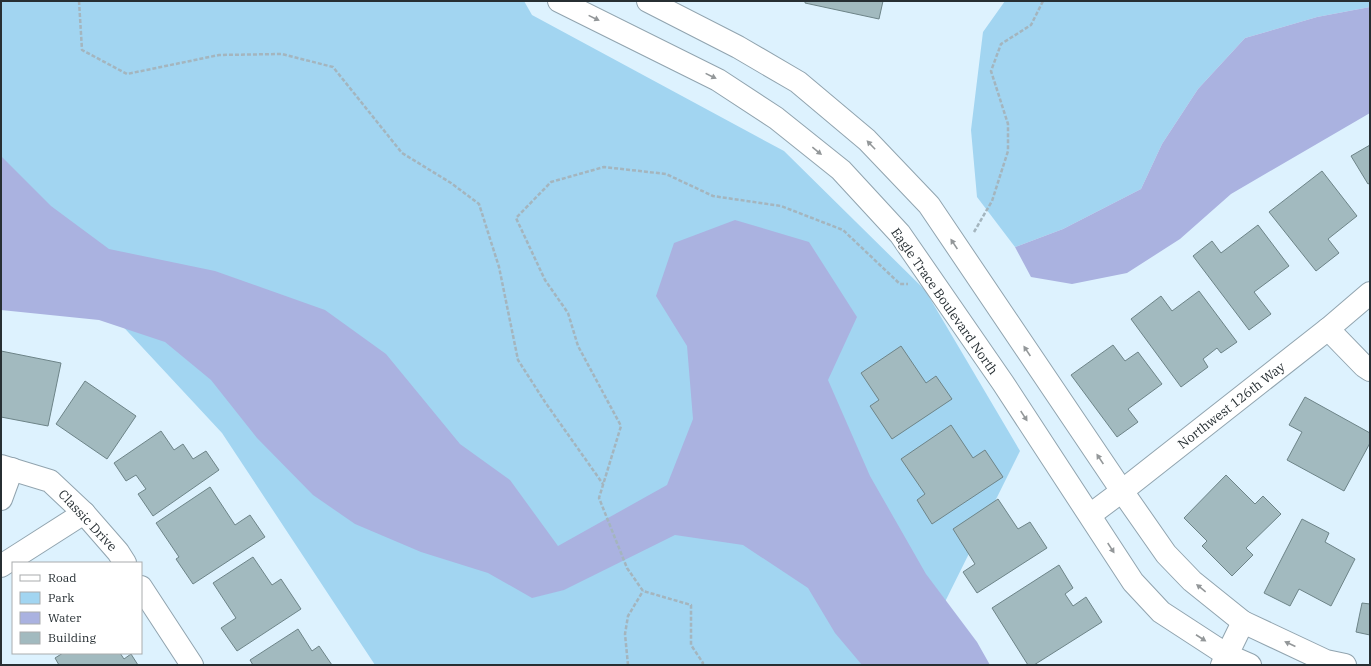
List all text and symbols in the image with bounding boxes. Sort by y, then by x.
one-way arrow [589,15,600,22]
one-way arrow [705,73,716,79]
one-way arrow [866,140,876,150]
one-way arrow [811,147,822,155]
street label: Eagle Trace Boulevard North [887,225,1002,378]
one-way arrow [950,238,958,249]
one-way arrow [1023,346,1031,357]
street label: Northwest 126th Way [1174,358,1288,453]
one-way arrow [1021,410,1028,422]
one-way arrow [1096,454,1104,464]
street label: Classic Drive [55,486,121,555]
one-way arrow [1107,542,1114,554]
legend [12,562,142,654]
text: Road [48,570,77,585]
one-way arrow [1196,584,1207,593]
text: Park [48,590,74,605]
text: Water [48,610,82,625]
text: Building [48,630,96,645]
one-way arrow [1196,634,1207,642]
one-way arrow [1285,641,1296,647]

